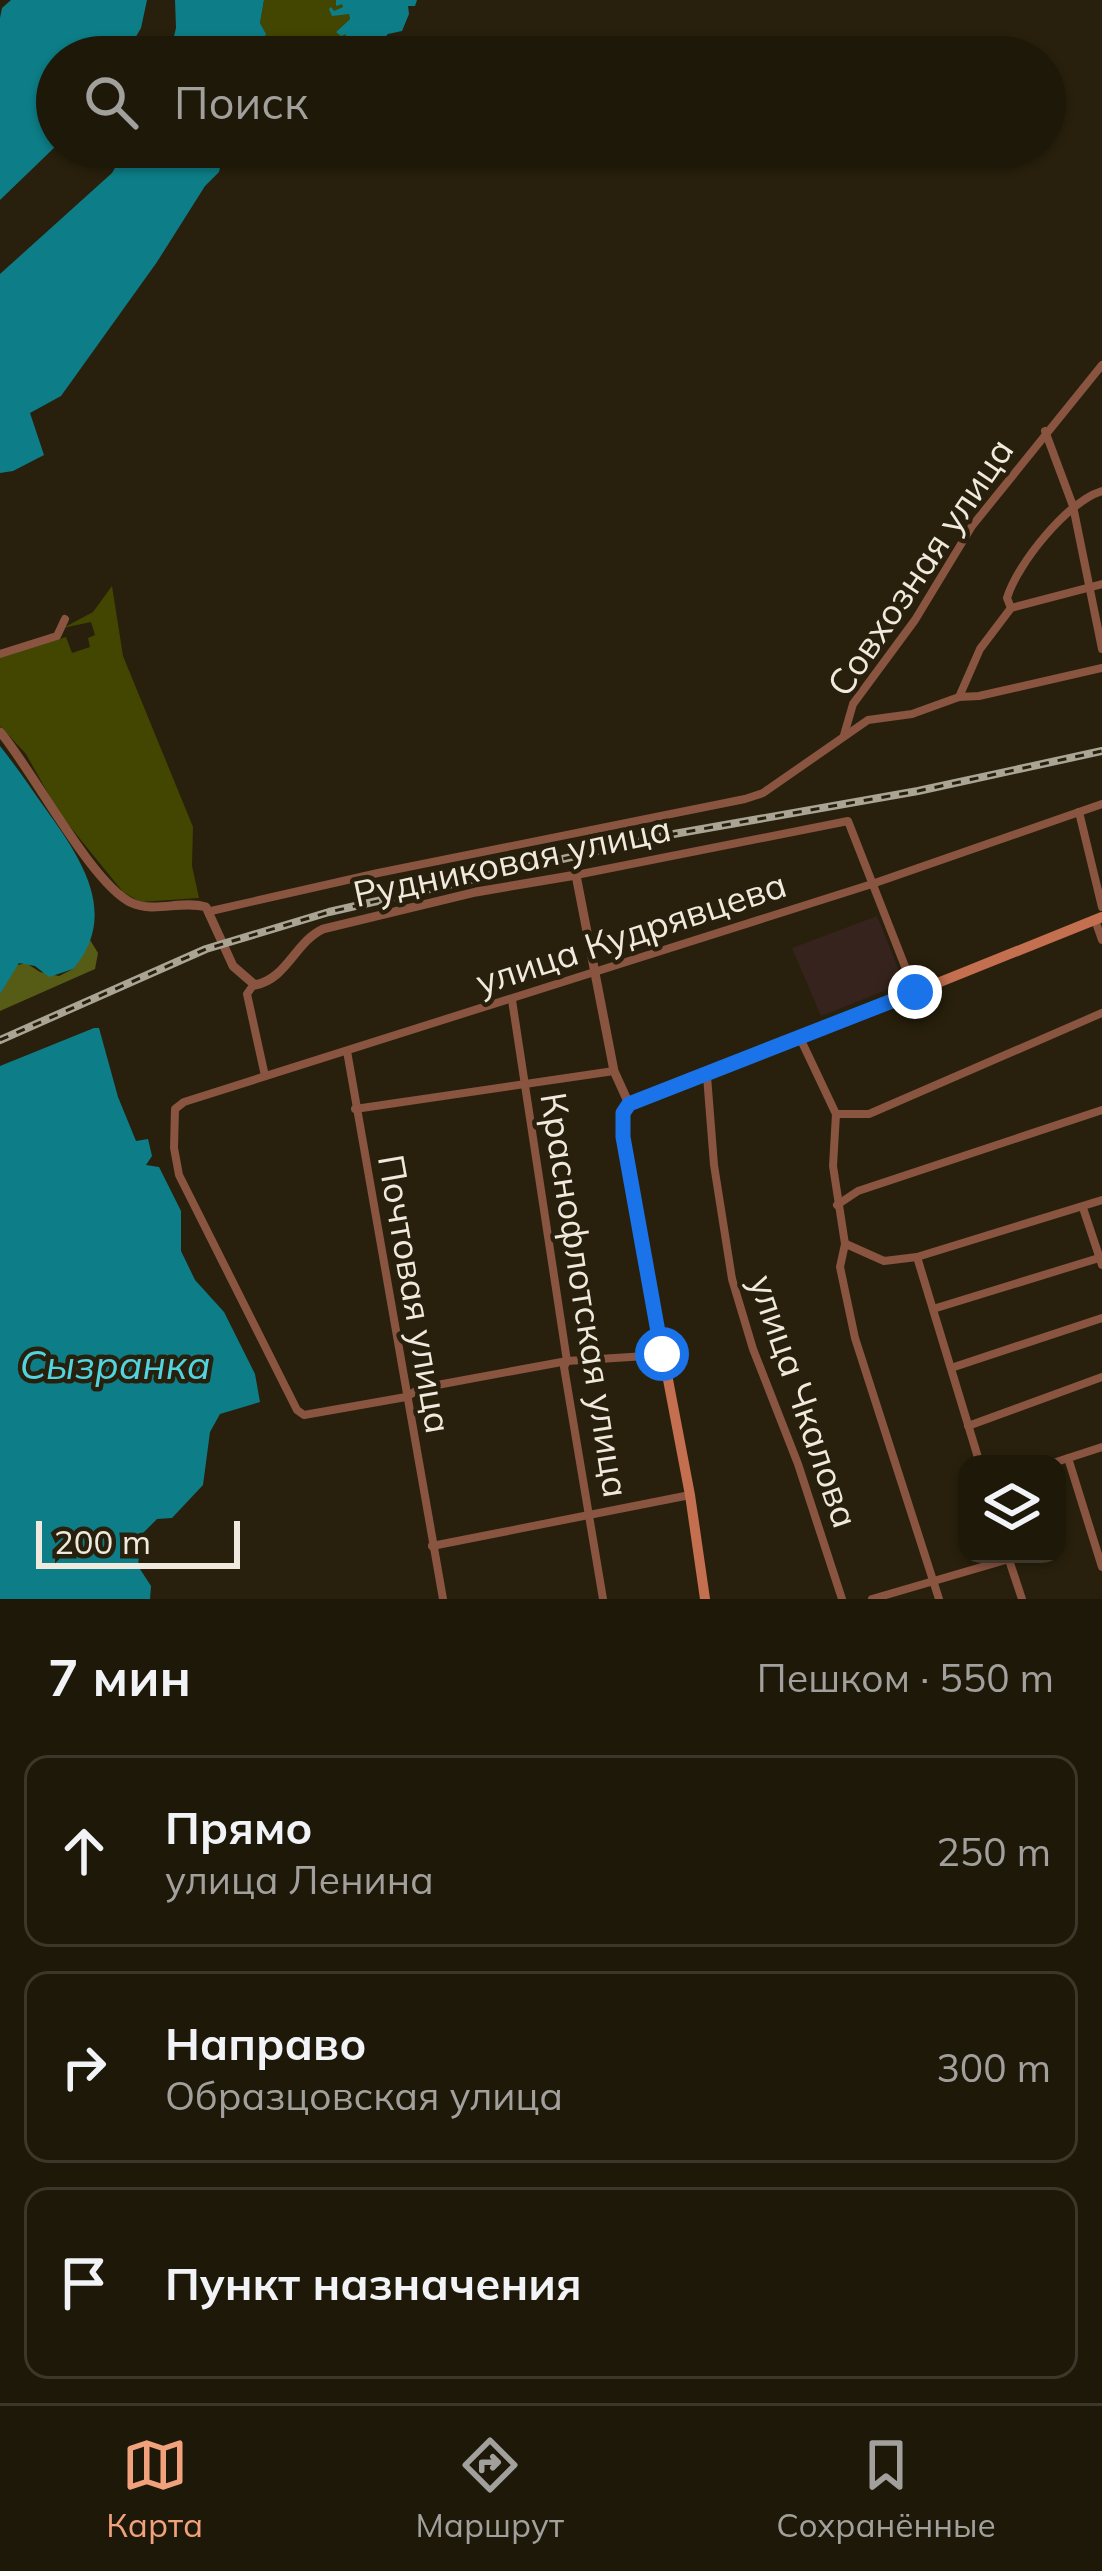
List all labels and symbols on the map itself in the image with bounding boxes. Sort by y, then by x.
street label: Совхозная улица [817,429,1022,704]
street label: Рудниковая улица [349,805,675,916]
street label: улица Кудрявцева [470,861,792,1004]
route end [888,965,942,1019]
street label: Краснофлотская улица [531,1089,640,1501]
street label: Почтовая улица [369,1151,462,1437]
street label: улица Чкалова [740,1268,869,1533]
route start [635,1327,689,1381]
water label: Сызранка [19,1340,211,1389]
scale bar [36,1515,240,1568]

